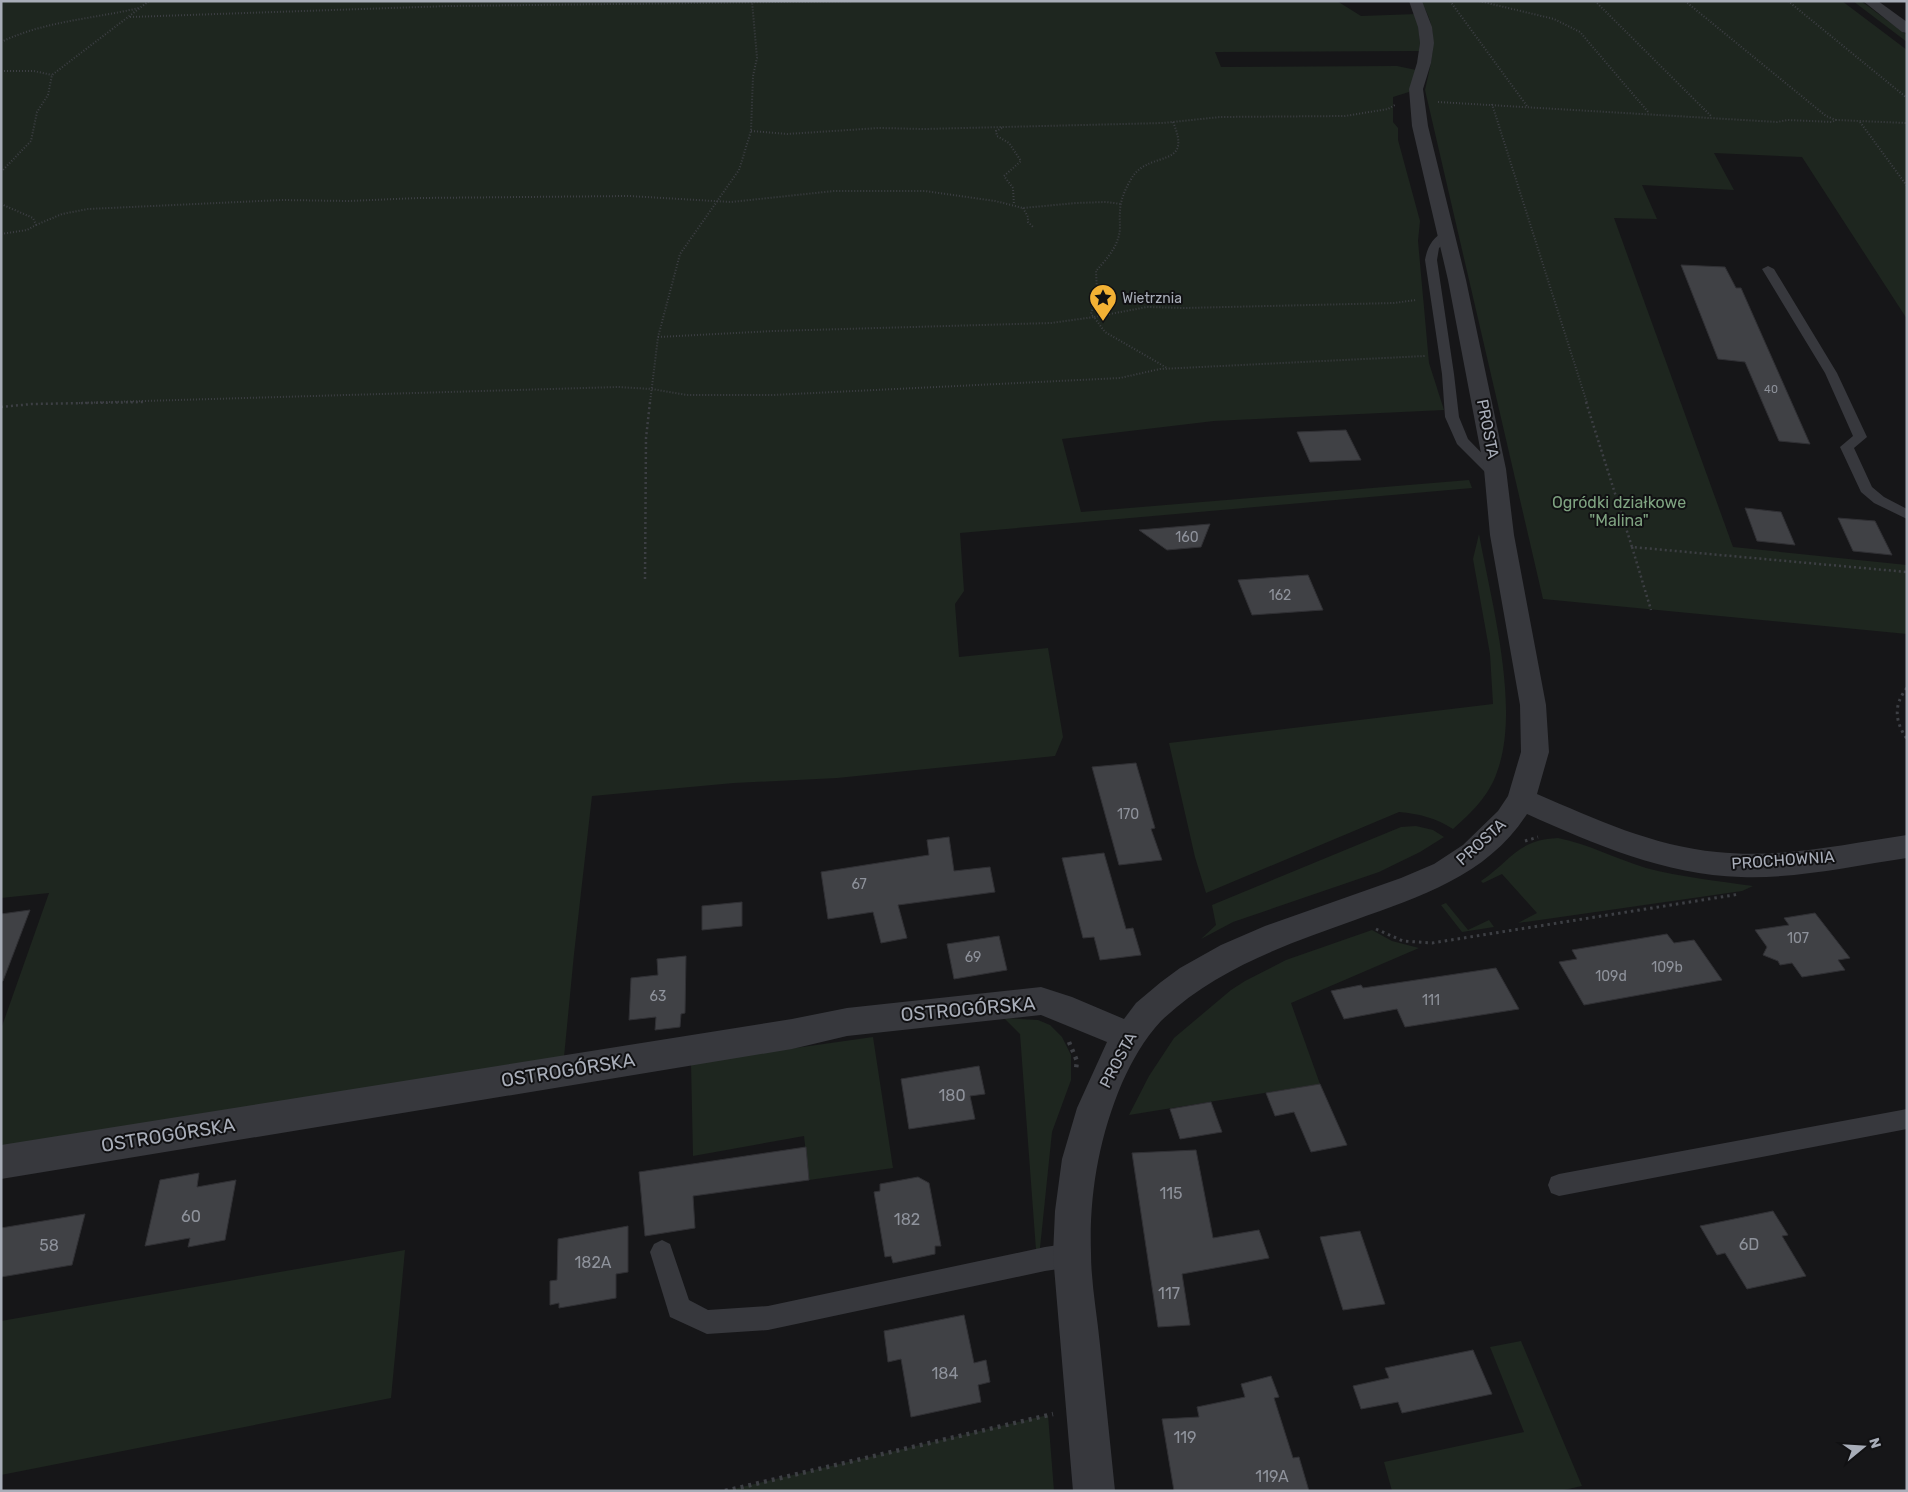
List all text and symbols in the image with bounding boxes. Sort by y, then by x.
place icon: Wietrznia [1088,283,1118,322]
place label: Wietrznia [1122,290,1182,307]
house number: 40 [1764,383,1778,396]
street label: PROSTA [1473,398,1503,461]
park label: Ogródki działkowe "Malina" [1552,493,1686,530]
house number: 160 [1175,529,1199,546]
house number: 162 [1269,587,1291,604]
house number: 170 [1117,806,1139,823]
street label: PROSTA [1452,815,1510,869]
street label: PROCHOWNIA [1731,847,1835,873]
house number: 67 [851,876,867,893]
house number: 107 [1787,930,1809,947]
house number: 69 [965,949,981,966]
house number: 109b [1651,959,1683,976]
house number: 109d [1595,968,1627,985]
house number: 63 [650,988,666,1005]
street label: OSTROGÓRSKA [900,992,1037,1026]
house number: 111 [1422,992,1440,1009]
street label: PROSTA [1095,1029,1141,1091]
street label: OSTROGÓRSKA [500,1048,637,1092]
house number: 180 [938,1086,966,1105]
street label: OSTROGÓRSKA [100,1113,237,1157]
house number: 115 [1159,1184,1183,1203]
house number: 60 [181,1207,201,1226]
house number: 182 [894,1210,920,1229]
house number: 6D [1739,1235,1759,1254]
house number: 58 [39,1236,59,1255]
house number: 182A [574,1253,612,1272]
house number: 117 [1158,1284,1180,1303]
house number: 184 [932,1364,959,1383]
north arrow [1838,1422,1888,1472]
house number: 119 [1173,1428,1197,1447]
text: N [1865,1436,1885,1451]
house number: 119A [1255,1467,1289,1486]

